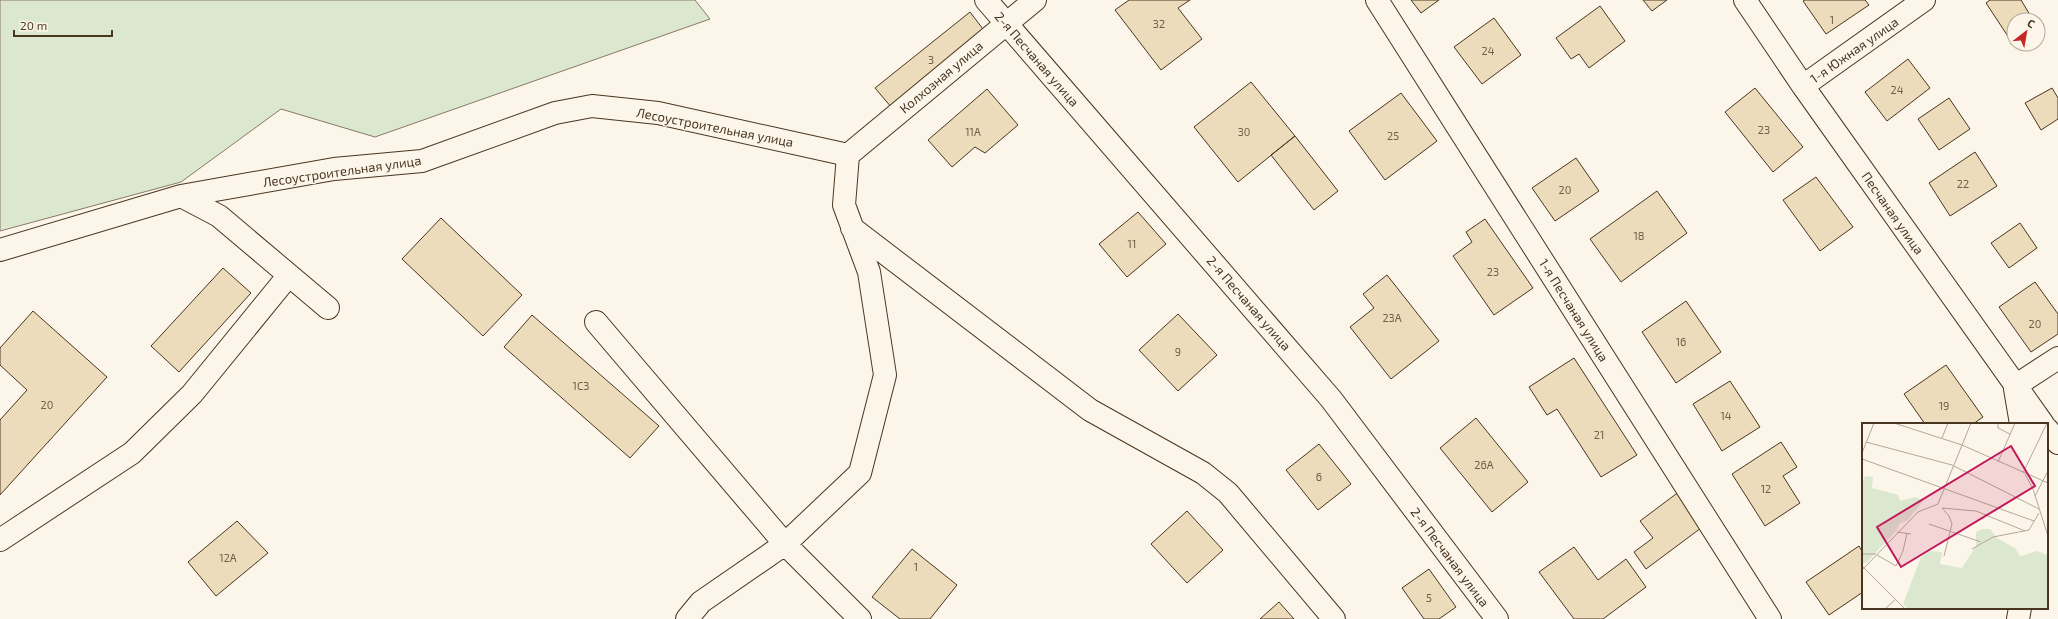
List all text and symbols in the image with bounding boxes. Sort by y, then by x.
street label: 2-я Песчаная улица [991,8,1083,110]
scale bar [14,12,112,38]
north arrow [2006,12,2046,52]
house number: 1 [1830,13,1834,26]
street label: 1-я Южная улица [1807,14,1901,86]
text: С [2025,16,2038,31]
house number: 32 [1153,17,1165,30]
text: 20 m [20,18,47,32]
street label: Колхозная улица [896,37,986,117]
house number: 24 [1482,44,1495,57]
house number: 3 [928,53,934,66]
house number: 24 [1891,83,1904,96]
street label: Лесоустроительная улица [635,104,795,150]
house number: 23 [1758,123,1770,136]
house number: 11А [965,125,981,138]
house number: 30 [1238,125,1250,138]
house number: 25 [1387,129,1399,142]
street label: Лесоустроительная улица [262,152,422,190]
street label: Песчаная улица [1859,169,1927,257]
house number: 22 [1957,177,1969,190]
house number: 20 [1559,183,1571,196]
house number: 18 [1633,229,1645,242]
house number: 11 [1128,237,1136,250]
street label: 2-я Песчаная улица [1203,252,1295,354]
street label: 1-я Песчаная улица [1536,256,1612,364]
house number: 23 [1487,265,1499,278]
house number: 23А [1382,311,1402,324]
house number: 20 [2029,317,2041,330]
house number: 16 [1676,335,1686,348]
house number: 9 [1175,345,1181,358]
house number: 1С3 [573,379,589,392]
house number: 20 [41,398,53,411]
house number: 19 [1939,399,1949,412]
house number: 14 [1720,409,1732,422]
inset map [1862,423,2048,609]
house number: 21 [1594,428,1604,441]
house number: 26А [1474,458,1494,471]
house number: 6 [1316,470,1322,483]
house number: 12 [1761,482,1771,495]
street label: 2-я Песчаная улица [1407,504,1493,610]
house number: 12А [219,551,237,564]
house number: 1 [914,560,918,573]
house number: 5 [1426,591,1432,604]

